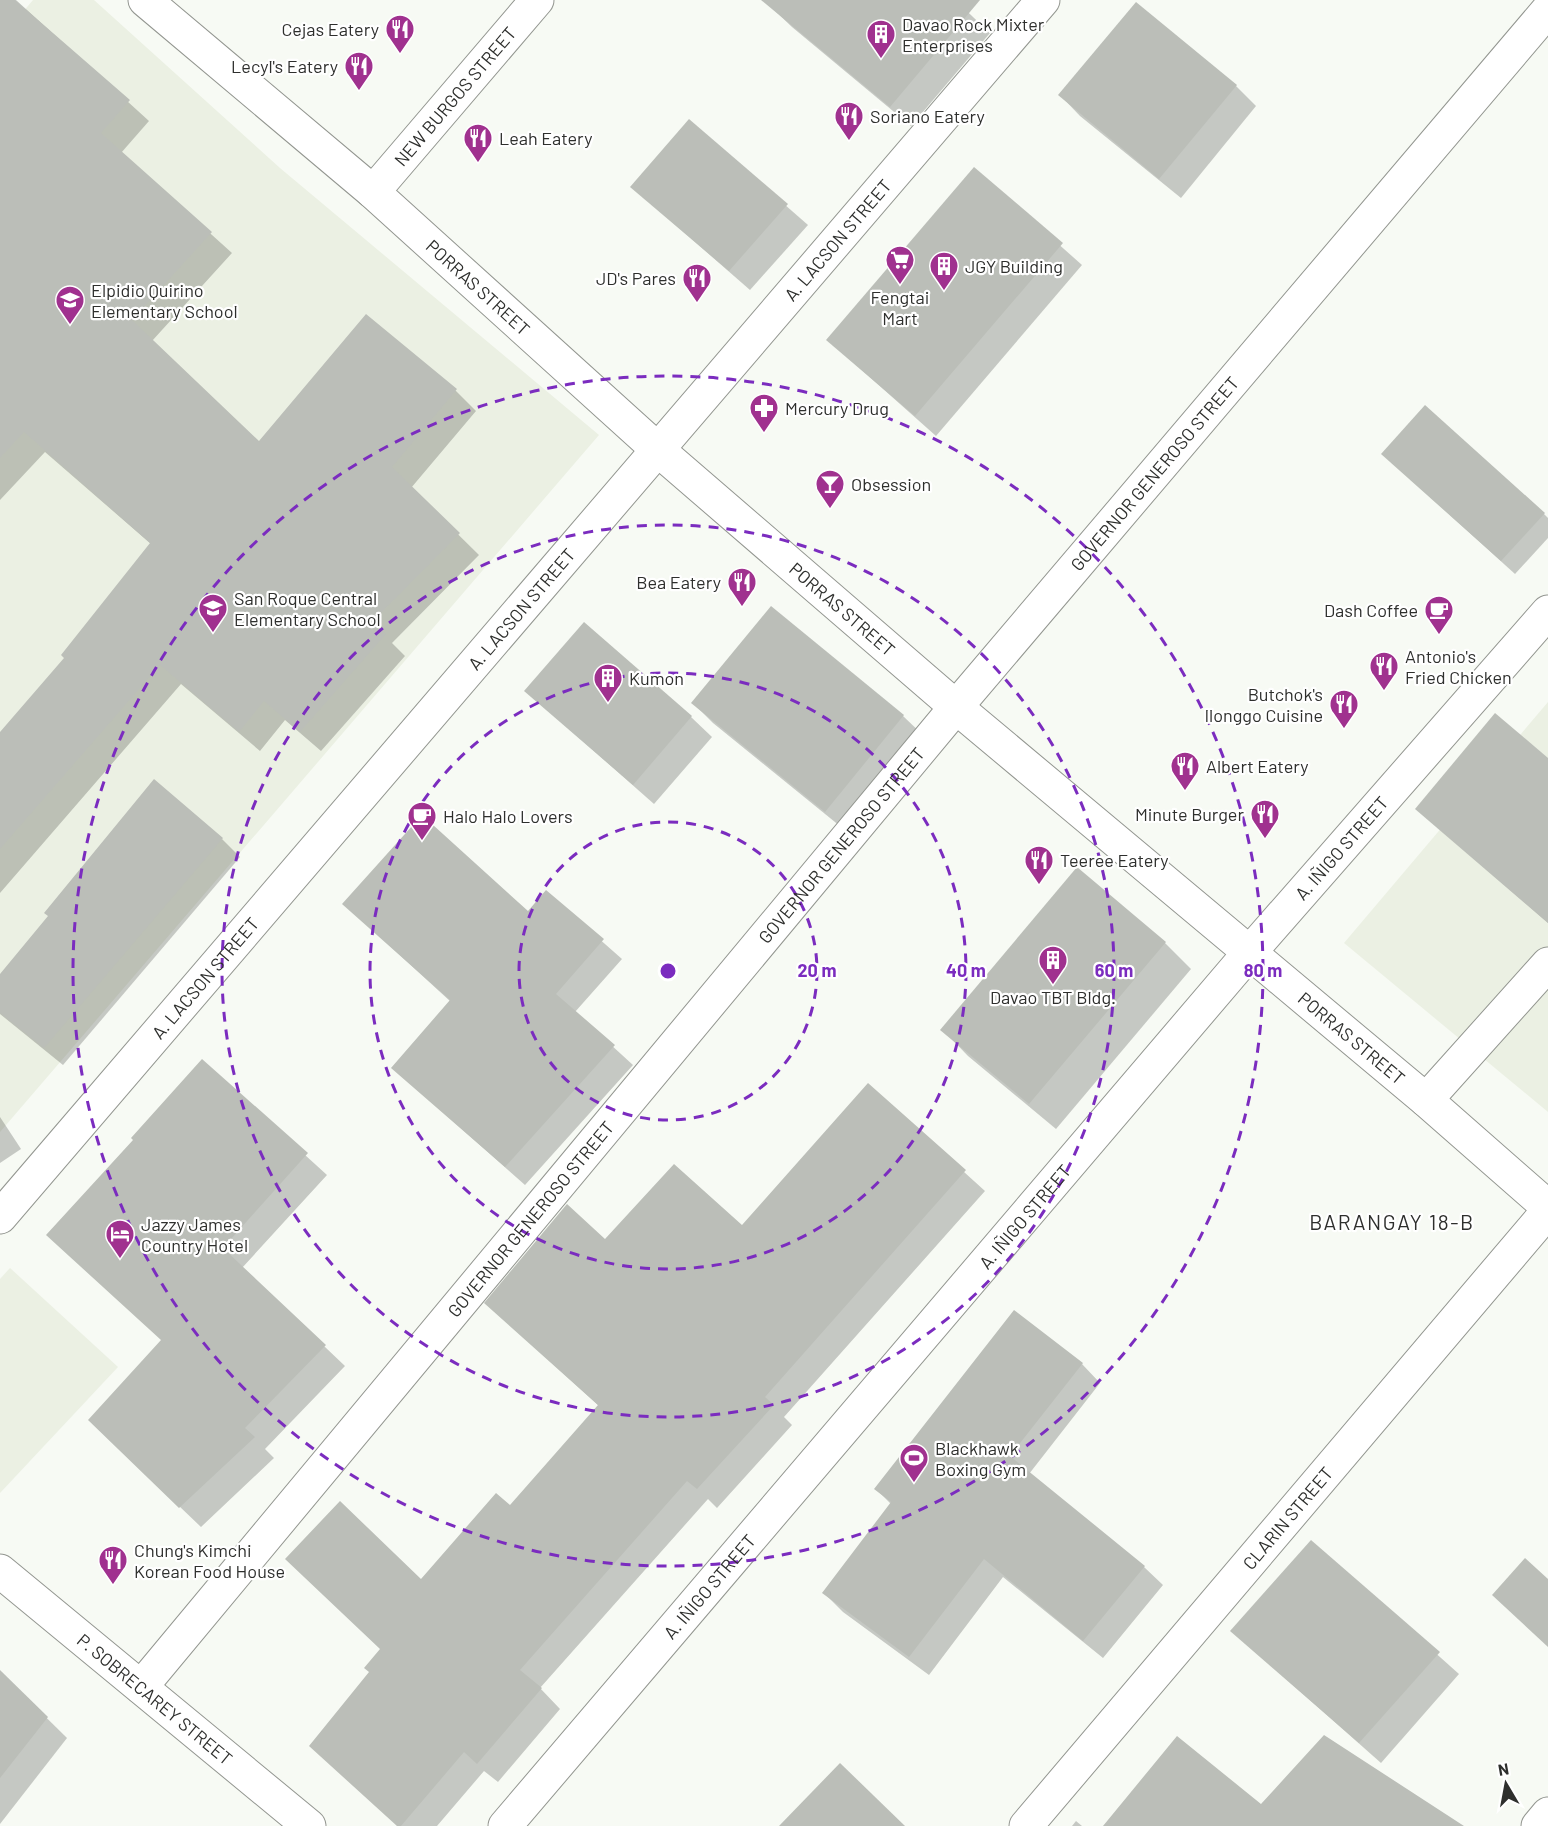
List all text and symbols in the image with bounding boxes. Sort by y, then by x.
restaurant icon: Cejas Eatery [384,13,416,55]
place label: Davao Rock Mixter Enterprises [902,13,1045,56]
place label: Cejas Eatery [281,18,379,40]
building icon: Davao Rock Mixter Enterprises [865,18,897,60]
street label: NEW BURGOS STREET [389,22,520,170]
restaurant icon: Lecyl's Eatery [343,50,375,92]
place label: Lecyl's Eatery [231,55,338,77]
restaurant icon: Soriano Eatery [833,100,865,142]
place label: Soriano Eatery [870,105,985,127]
restaurant icon: Leah Eatery [462,122,494,164]
place label: Leah Eatery [499,127,592,149]
street label: A. LACSON STREET [779,174,896,305]
street label: PORRAS STREET [422,235,535,340]
supermarket icon: Fengtai Mart [884,244,916,286]
building icon: JGY Building [928,250,960,292]
place label: JGY Building [965,255,1063,277]
restaurant icon: JD's Pares [681,262,713,304]
place label: JD's Pares [596,267,676,289]
place label: Elpidio Quirino Elementary School [91,279,238,322]
school or university icon: Elpidio Quirino Elementary School [54,284,86,326]
place label: Fengtai Mart [871,286,929,329]
street label: GOVERNOR GENEROSO STREET [1066,372,1243,575]
pharmacy icon: Mercury Drug [748,392,780,434]
place label: Mercury Drug [785,397,889,419]
bar icon: Obsession [814,468,846,510]
place label: Obsession [851,473,931,495]
street label: A. LACSON STREET [463,543,579,674]
street label: PORRAS STREET [785,557,900,661]
restaurant icon: Bea Eatery [726,566,758,608]
place label: Bea Eatery [636,571,721,593]
place label: San Roque Central Elementary School [234,587,381,630]
school or university icon: San Roque Central Elementary School [197,592,229,634]
cafe icon: Dash Coffee [1423,594,1455,636]
place label: Dash Coffee [1324,599,1418,621]
place label: Antonio's Fried Chicken [1405,645,1512,688]
restaurant icon: Antonio's Fried Chicken [1368,650,1400,692]
building icon: Kumon [592,662,624,704]
place label: Kumon [629,667,684,689]
place label: Butchok's Ilonggo Cuisine [1204,683,1323,726]
restaurant icon: Butchok's Ilonggo Cuisine [1328,688,1360,730]
street label: GOVERNOR GENEROSO STREET [753,743,929,948]
restaurant icon: Albert Eatery [1169,750,1201,792]
place label: Albert Eatery [1206,755,1309,777]
street label: A. IÑIGO STREET [1290,792,1393,904]
restaurant icon: Minute Burger [1249,798,1281,840]
cafe icon: Halo Halo Lovers [406,800,438,842]
place label: Minute Burger [1135,803,1244,825]
place label: Halo Halo Lovers [443,805,573,827]
restaurant icon: Teeree Eatery [1023,844,1055,886]
place label: Teeree Eatery [1060,849,1169,871]
street label: A. LACSON STREET [147,913,263,1043]
building icon: Davao TBT Bldg. [1037,944,1069,986]
text: 20 m [798,959,836,981]
text: 40 m [946,959,986,981]
text: 60 m [1095,959,1133,981]
text: 80 m [1244,959,1282,981]
centre of rings [658,961,678,981]
place label: Davao TBT Bldg. [990,986,1116,1008]
street label: PORRAS STREET [1294,987,1410,1089]
street label: GOVERNOR GENEROSO STREET [443,1116,618,1321]
street label: A. IÑIGO STREET [974,1160,1075,1273]
district label: BARANGAY 18-B [1309,1209,1475,1234]
place label: Jazzy James Country Hotel [141,1213,248,1256]
hotel icon: Jazzy James Country Hotel [104,1218,136,1260]
place label: Blackhawk Boxing Gym [935,1437,1026,1480]
sports icon: Blackhawk Boxing Gym [898,1442,930,1484]
street label: CLARIN STREET [1238,1462,1337,1574]
street label: A. IÑIGO STREET [659,1530,760,1643]
place label: Chung's Kimchi Korean Food House [134,1539,285,1582]
restaurant icon: Chung's Kimchi Korean Food House [97,1544,129,1586]
street label: P. SOBRECAREY STREET [73,1629,237,1769]
north arrow [1476,1754,1536,1814]
text: N [1496,1758,1510,1779]

